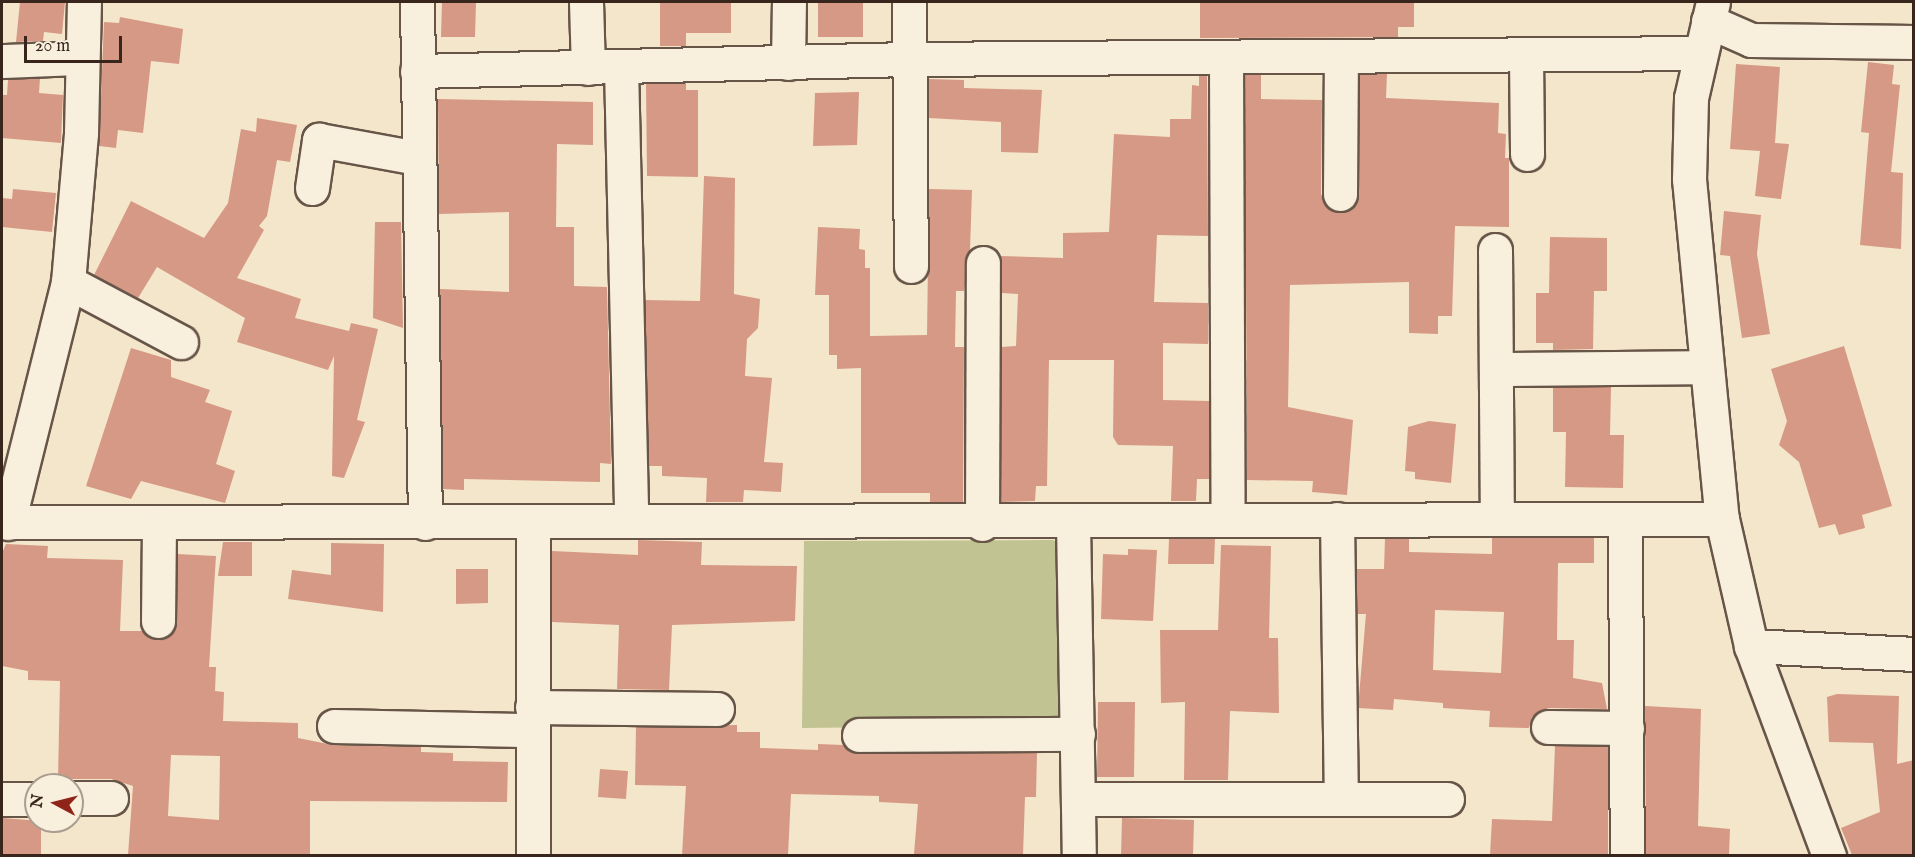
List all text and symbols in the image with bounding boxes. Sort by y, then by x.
scale bar [27,24,124,62]
text: 20 m [35,35,70,58]
north arrow [24,773,84,833]
text: N [27,793,49,809]

